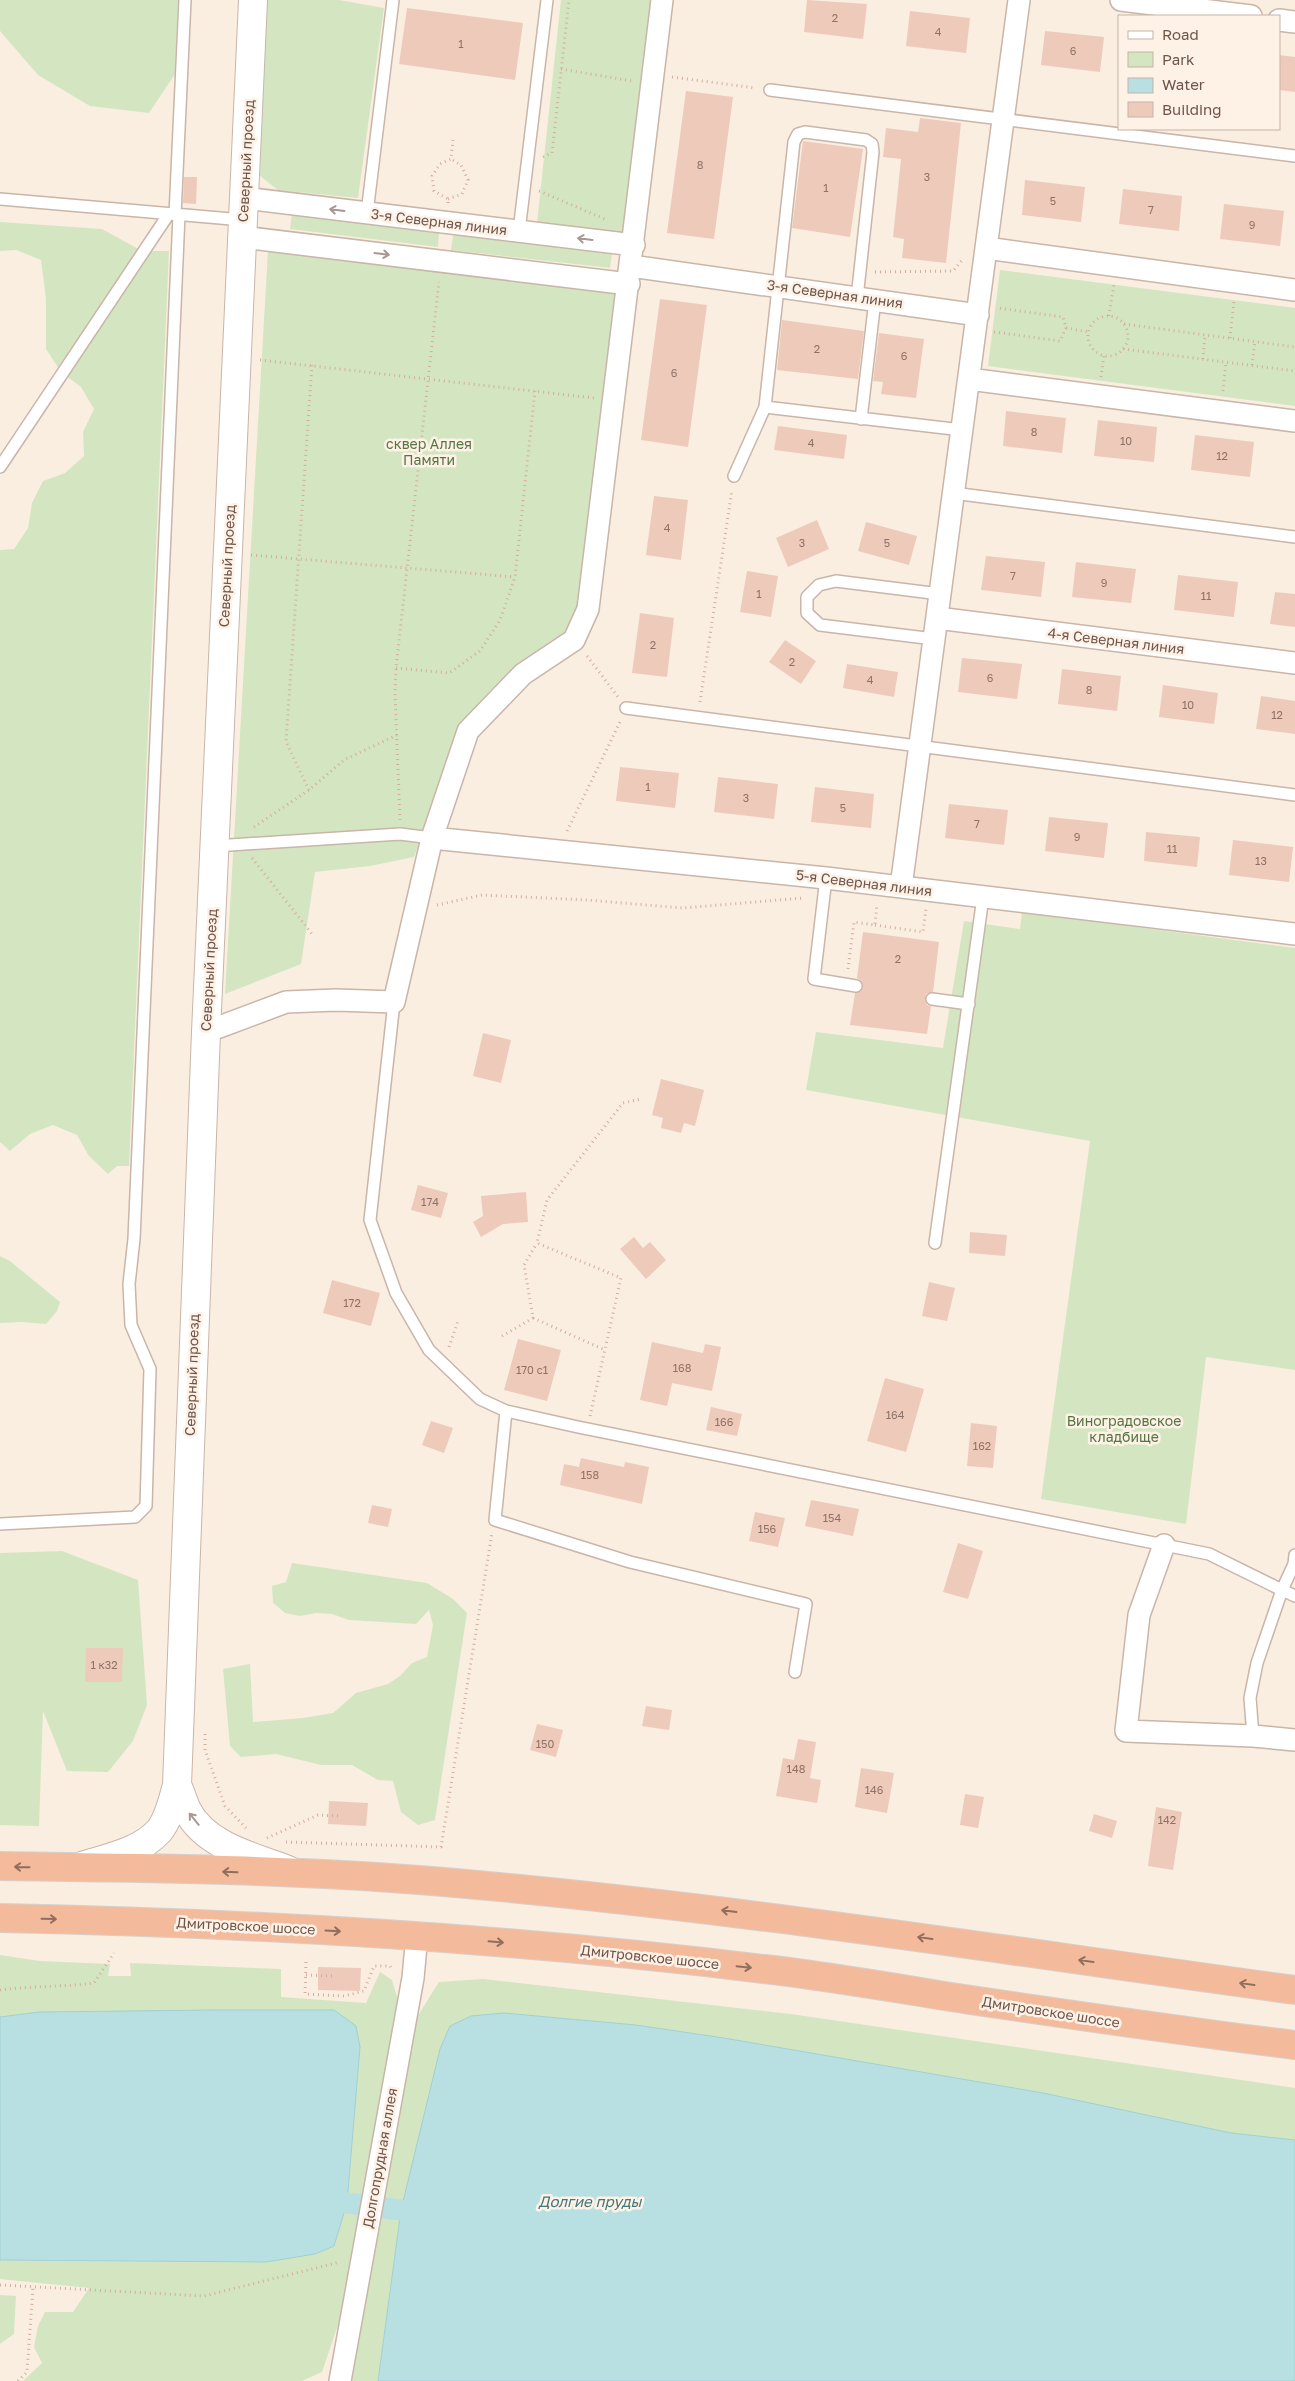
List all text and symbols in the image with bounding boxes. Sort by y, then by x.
house number: 2 [832,11,838,24]
legend [1118,15,1280,130]
house number: 4 [935,25,942,38]
text: Road [1162,25,1199,43]
house number: 1 [458,37,464,50]
house number: 6 [1070,44,1077,57]
text: Park [1162,50,1195,68]
text: Water [1162,75,1205,93]
street label: Северный проезд [234,99,257,223]
text: Building [1162,100,1222,118]
house number: 8 [697,158,704,171]
house number: 3 [924,170,930,183]
house number: 1 [823,181,829,194]
house number: 5 [1050,194,1056,207]
house number: 7 [1148,203,1154,216]
one-way arrow [329,204,345,214]
street label: 3-я Северная линия [370,205,508,238]
house number: 9 [1249,218,1255,231]
one-way arrow [578,234,594,244]
one-way arrow [373,249,389,259]
street label: 3-я Северная линия [766,276,904,311]
house number: 2 [814,342,820,355]
house number: 6 [901,349,908,362]
house number: 6 [671,366,678,379]
house number: 8 [1031,425,1038,438]
house number: 10 [1120,434,1132,447]
park label: сквер Аллея Памяти [386,435,472,468]
house number: 4 [808,436,815,449]
house number: 12 [1216,449,1228,462]
street label: Северный проезд [215,504,238,628]
house number: 4 [664,521,671,534]
house number: 3 [799,536,805,549]
house number: 5 [884,536,890,549]
house number: 7 [1010,569,1016,582]
house number: 9 [1101,576,1107,589]
house number: 1 [756,587,762,600]
house number: 11 [1201,589,1211,602]
street label: 4-я Северная линия [1047,624,1185,657]
house number: 2 [650,638,656,651]
house number: 2 [789,655,795,668]
house number: 6 [987,671,994,684]
house number: 4 [867,673,874,686]
house number: 8 [1086,683,1093,696]
house number: 10 [1182,698,1194,711]
house number: 12 [1271,708,1283,721]
house number: 1 [645,780,651,793]
house number: 3 [743,791,749,804]
house number: 5 [840,801,846,814]
house number: 7 [974,817,980,830]
house number: 9 [1074,830,1080,843]
house number: 11 [1167,842,1177,855]
house number: 13 [1255,854,1267,867]
street label: 5-я Северная линия [795,866,933,899]
street label: Северный проезд [197,908,220,1032]
house number: 2 [895,952,901,965]
house number: 174 [421,1195,439,1208]
house number: 172 [343,1296,361,1309]
street label: Северный проезд [181,1313,202,1436]
house number: 168 [673,1361,692,1374]
house number: 170 с1 [516,1363,548,1376]
house number: 164 [886,1408,905,1421]
park label: Виноградовское кладбище [1067,1412,1181,1445]
house number: 166 [715,1415,734,1428]
house number: 162 [973,1439,991,1452]
house number: 158 [581,1468,599,1481]
house number: 154 [823,1511,841,1524]
house number: 156 [758,1522,777,1535]
house number: 1 к32 [90,1658,118,1671]
house number: 150 [536,1737,554,1750]
house number: 148 [787,1762,806,1775]
house number: 146 [865,1783,884,1796]
one-way arrow [188,1812,199,1825]
house number: 142 [1158,1813,1176,1826]
one-way arrow [14,1862,30,1872]
one-way arrow [223,1867,239,1876]
one-way arrow [722,1906,738,1916]
street label: Дмитровское шоссе [176,1913,316,1938]
one-way arrow [40,1914,56,1924]
one-way arrow [325,1926,341,1935]
one-way arrow [917,1933,933,1943]
one-way arrow [487,1937,503,1947]
street label: Дмитровское шоссе [580,1941,720,1972]
one-way arrow [1078,1956,1094,1966]
one-way arrow [736,1962,752,1972]
one-way arrow [1239,1978,1255,1988]
street label: Дмитровское шоссе [981,1992,1121,2031]
street label: Долгопрудная аллея [359,2086,400,2229]
water label: Долгие пруды [538,2192,642,2211]

